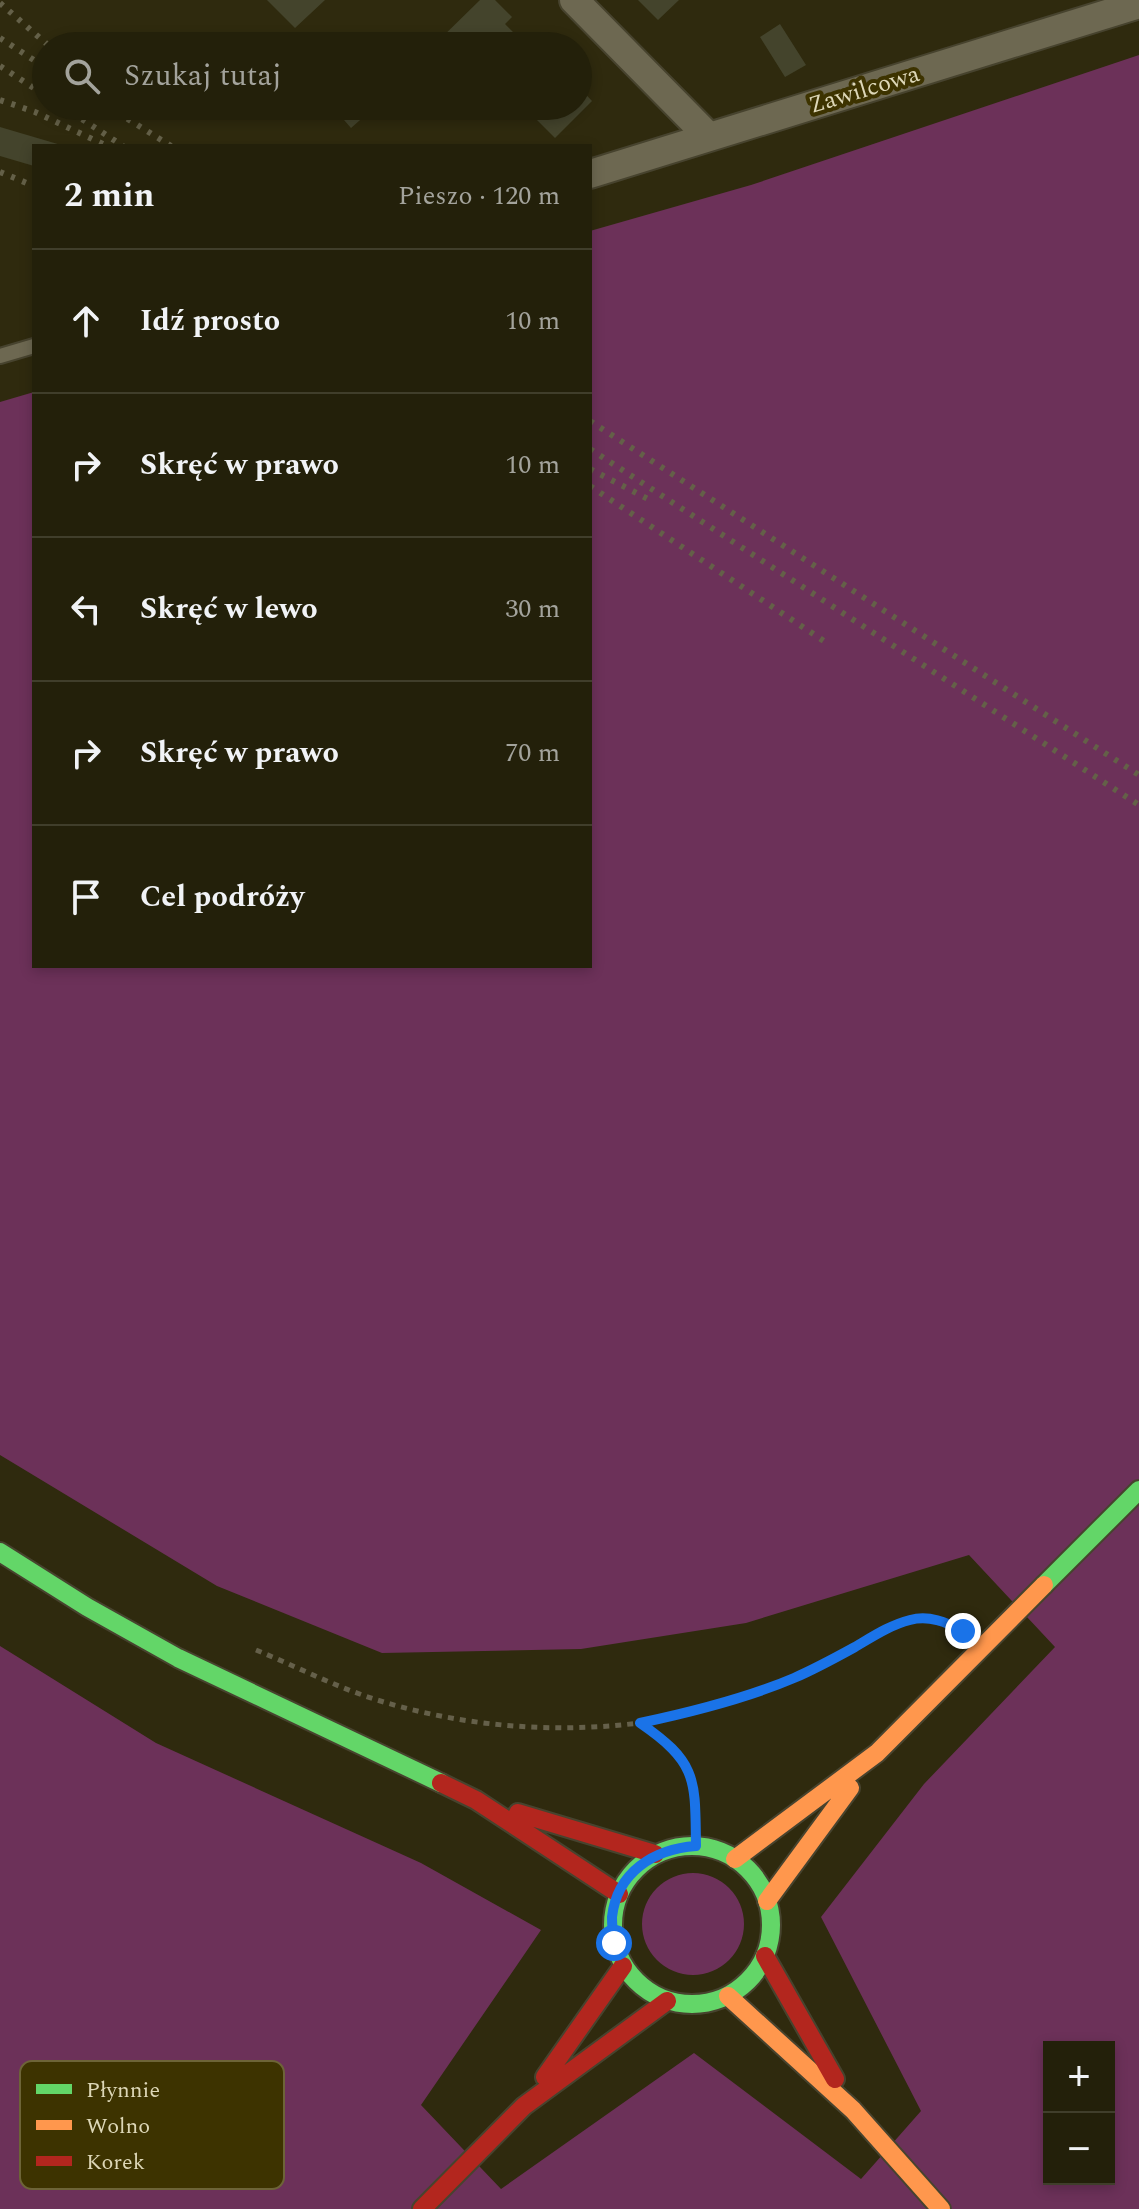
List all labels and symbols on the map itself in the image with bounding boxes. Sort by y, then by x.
street label: Zawilcowa [804,56,924,124]
route end [945,1613,981,1649]
route start [596,1925,632,1961]
legend [20,2061,284,2189]
text: Płynnie [86,2074,160,2107]
text: Wolno [86,2110,150,2143]
text: Korek [86,2146,145,2179]

